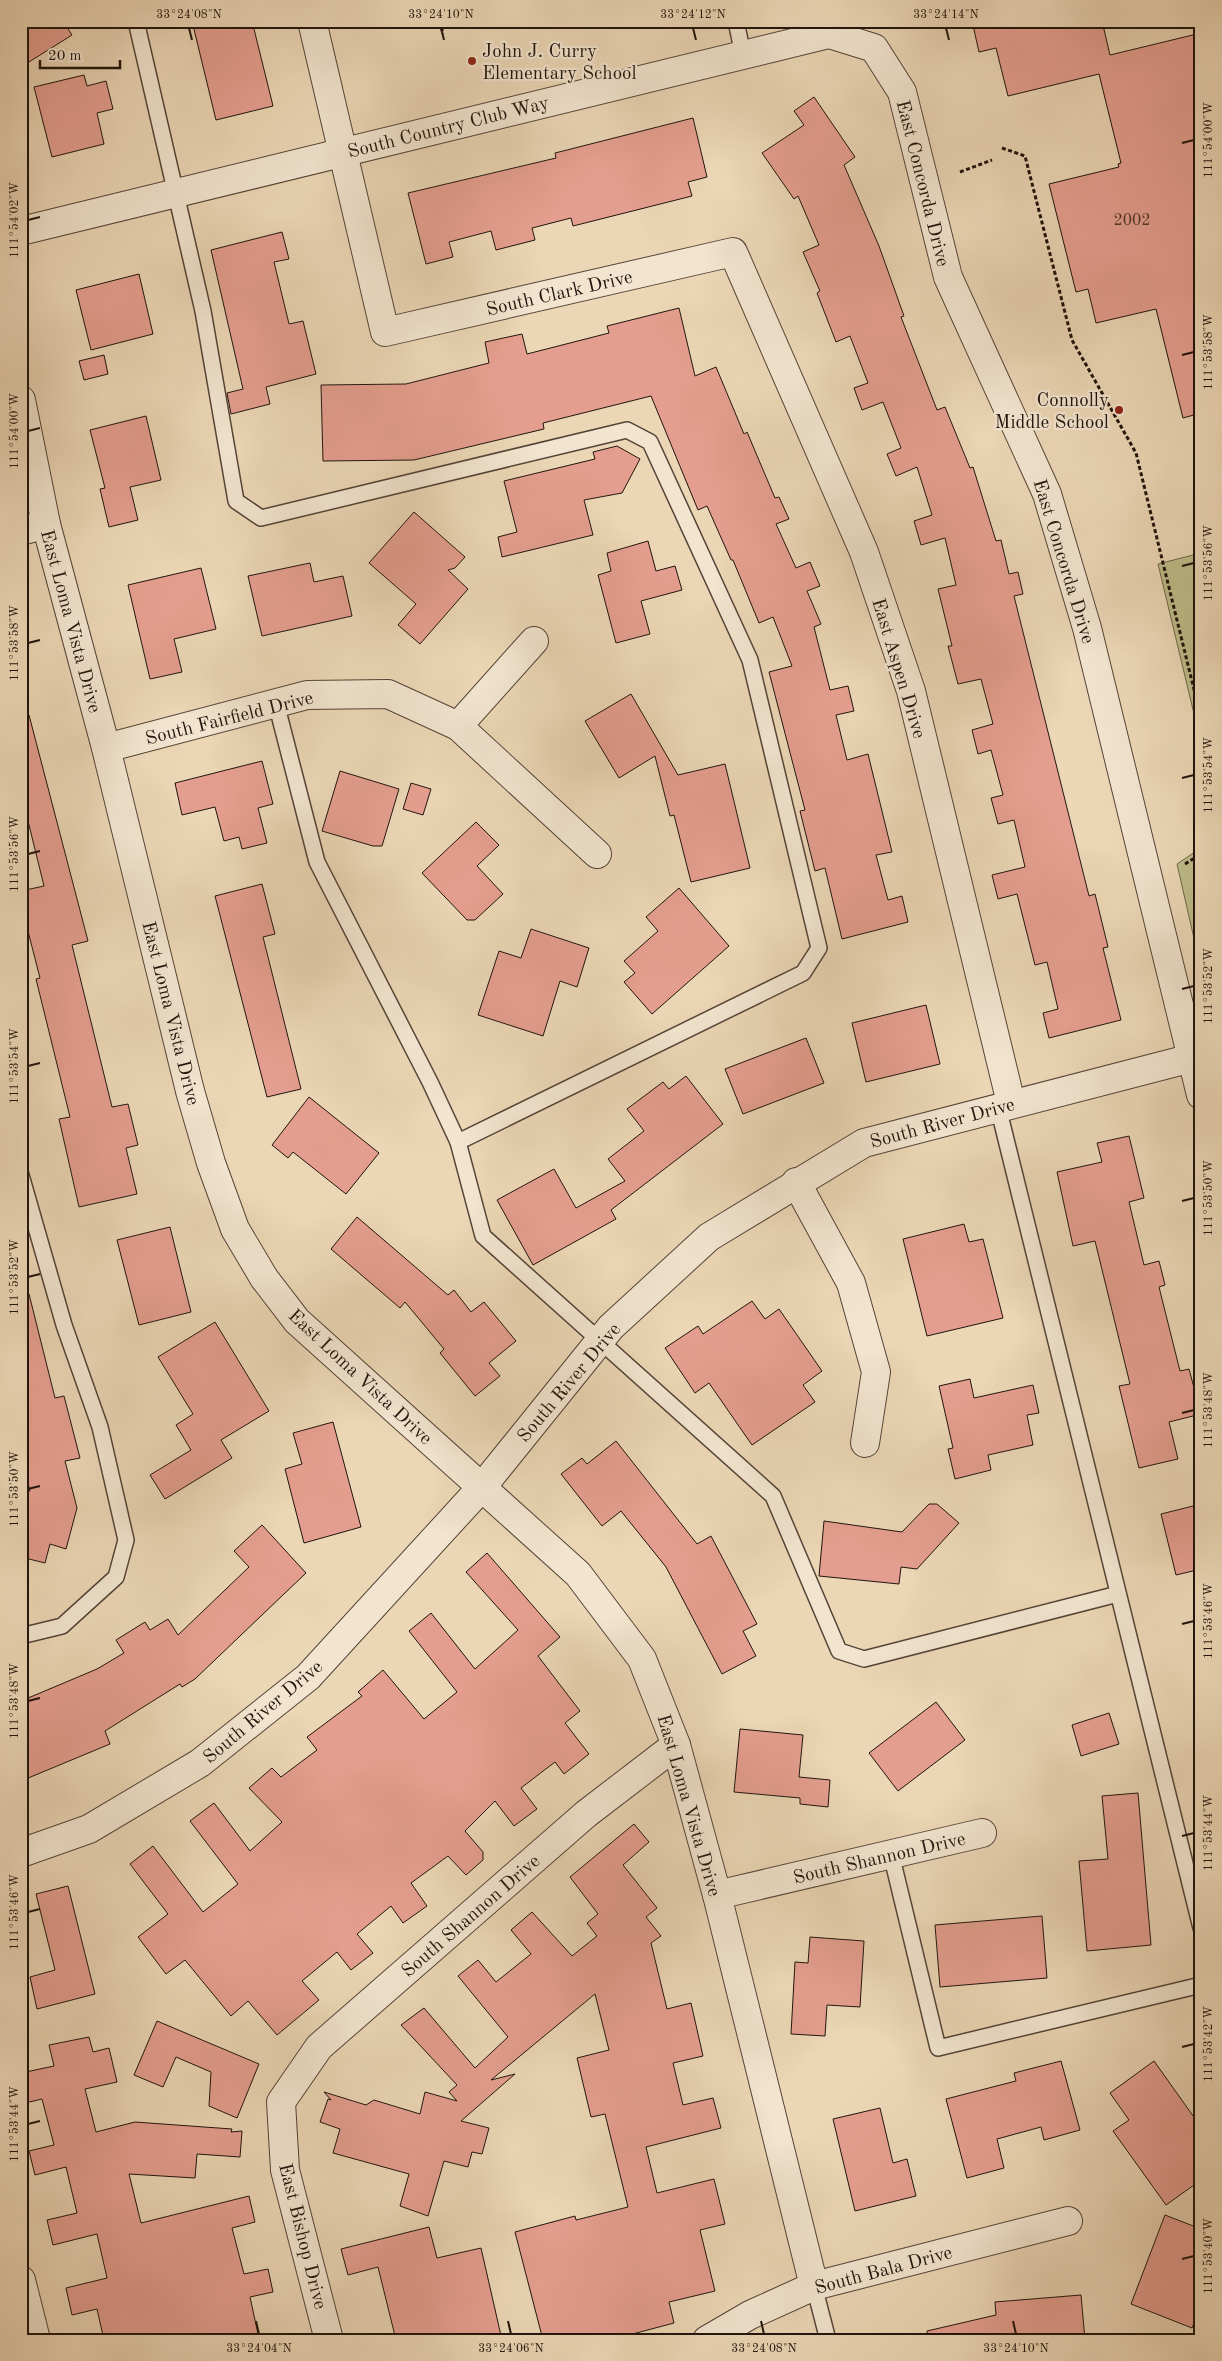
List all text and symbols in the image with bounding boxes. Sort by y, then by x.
text: 33°24'08"N [156,9,222,21]
text: 33°24'10"N [408,9,474,21]
text: 33°24'12"N [660,9,726,21]
text: 33°24'14"N [913,9,979,21]
scale bar [40,38,120,70]
place label: John J. Curry Elementary School [482,43,637,84]
text: 20 m [48,49,82,64]
marker: John J. Curry Elementary School [466,55,478,67]
street label: South Country Club Way [346,94,551,163]
street label: East Concorda Drive [892,98,951,269]
text: 111°54'00"W [1202,102,1215,178]
text: 111°54'02"W [8,182,21,258]
house number: 2002 [1113,213,1151,229]
street label: South Clark Drive [485,268,635,321]
text: 111°53'58"W [1202,314,1215,390]
place label: Connolly Middle School [995,392,1109,433]
text: 111°54'00"W [8,393,21,469]
marker: Connolly Middle School [1113,404,1125,416]
street label: East Concorda Drive [1029,477,1097,646]
text: 111°53'56"W [1202,525,1215,601]
street label: East Loma Vista Drive [36,528,103,715]
street label: East Aspen Drive [867,596,928,741]
text: 111°53'58"W [8,605,21,681]
street label: South Fairfield Drive [144,689,316,749]
text: 111°53'54"W [1202,737,1215,813]
text: 111°53'56"W [8,816,21,892]
street label: East Loma Vista Drive [138,920,202,1108]
text: 111°53'52"W [1202,948,1215,1024]
text: 111°53'54"W [8,1028,21,1104]
street label: South River Drive [868,1096,1017,1153]
text: 111°53'50"W [1202,1160,1215,1236]
text: 111°53'52"W [8,1239,21,1315]
street label: East Loma Vista Drive [284,1306,435,1449]
street label: South River Drive [515,1320,625,1447]
text: 111°53'48"W [1202,1372,1215,1448]
text: 111°53'50"W [8,1451,21,1527]
text: 111°53'46"W [1202,1583,1215,1659]
street label: South River Drive [200,1658,327,1768]
text: 111°53'48"W [8,1663,21,1739]
street label: East Loma Vista Drive [652,1712,723,1899]
text: 111°53'44"W [1202,1795,1215,1871]
street label: South Shannon Drive [792,1830,968,1889]
street label: South Shannon Drive [399,1852,544,1982]
text: 111°53'46"W [8,1874,21,1950]
text: 111°53'42"W [1202,2006,1215,2082]
text: 111°53'44"W [8,2086,21,2162]
street label: East Bishop Drive [274,2162,329,2312]
text: 111°53'40"W [1202,2218,1215,2294]
street label: South Bala Drive [813,2244,955,2299]
text: 33°24'04"N [226,2343,292,2355]
text: 33°24'06"N [478,2343,544,2355]
text: 33°24'08"N [731,2343,797,2355]
text: 33°24'10"N [983,2343,1049,2355]

